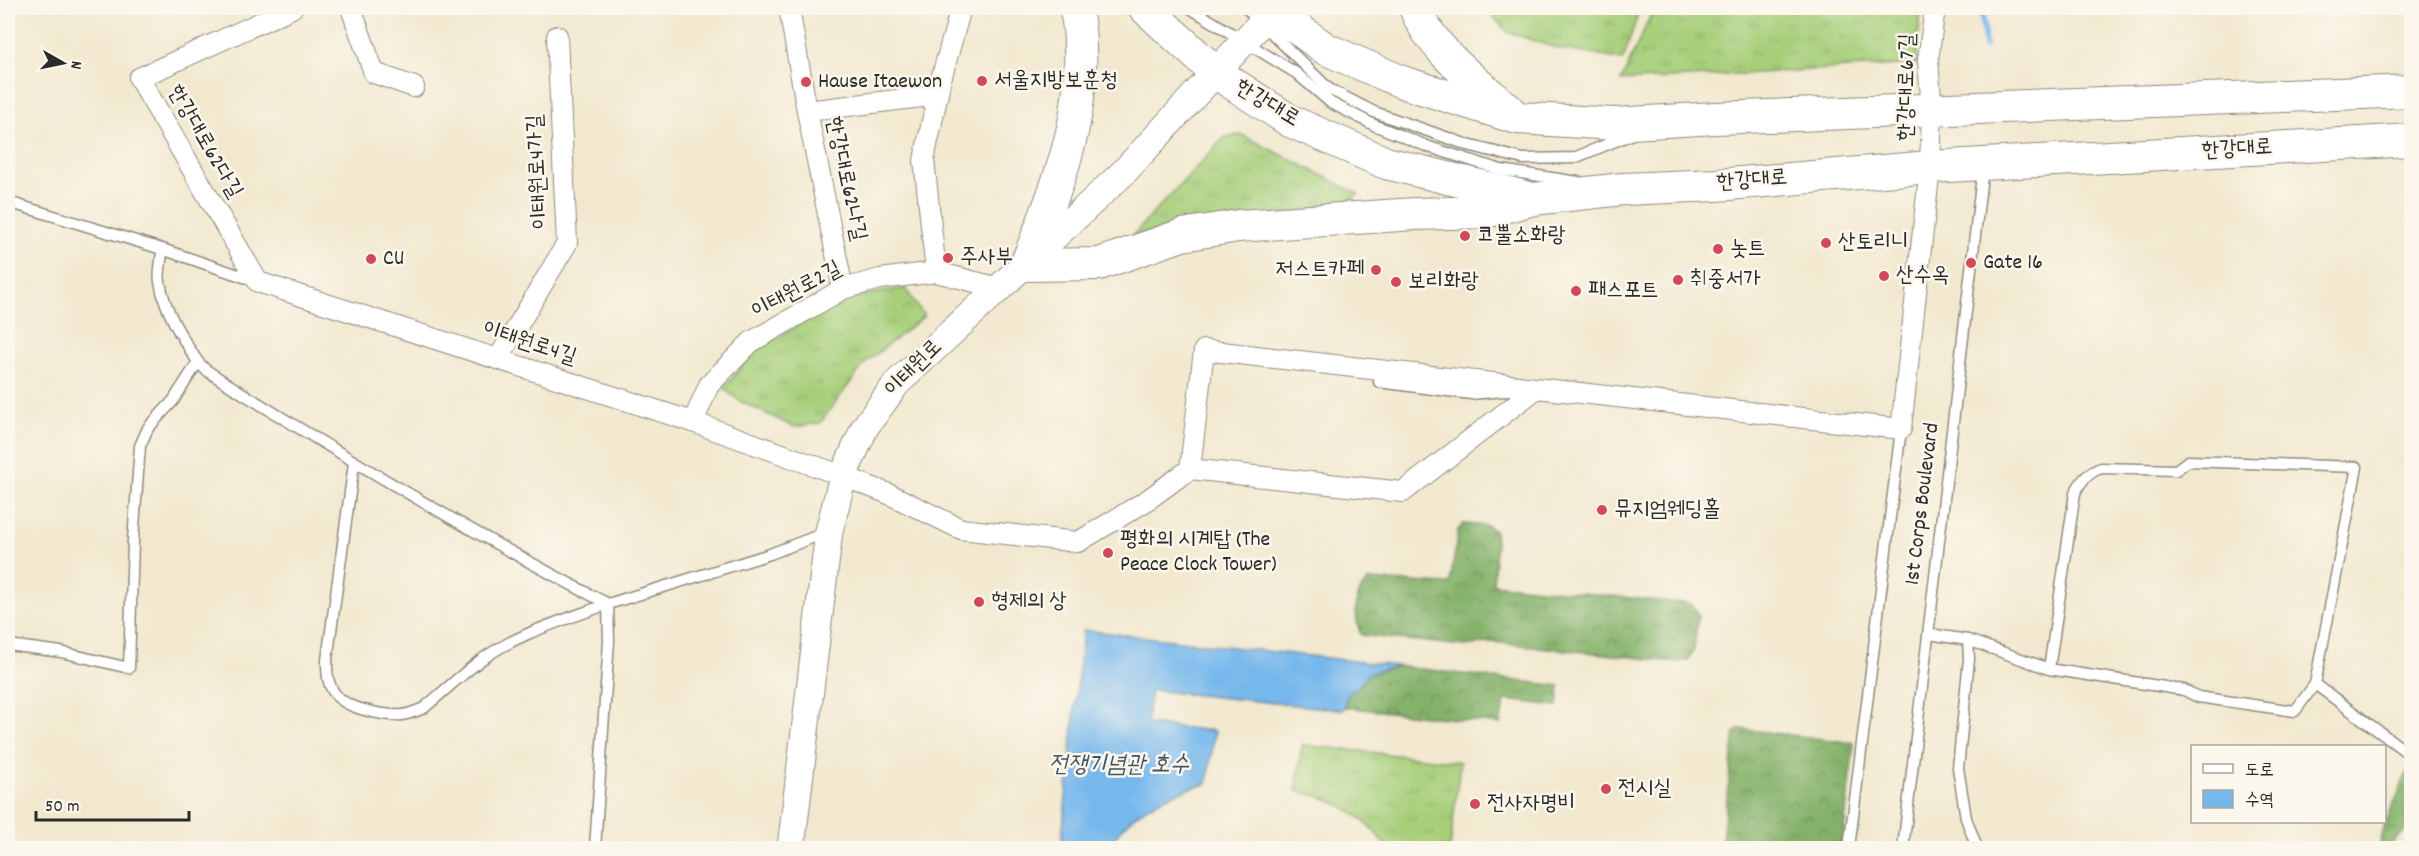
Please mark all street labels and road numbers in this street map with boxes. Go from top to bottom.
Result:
street label: 한강대로67길 [1892,33,1924,141]
street label: 한강대로 [1229,72,1305,136]
street label: 한강대로62다길 [159,79,249,205]
street label: 이태원로4가길 [520,113,557,230]
street label: 한강대로62나길 [817,114,873,244]
street label: 한강대로 [2201,133,2273,167]
street label: 한강대로 [1716,163,1788,199]
street label: 이태원로2길 [746,254,848,328]
street label: 이태원로4길 [478,314,581,374]
street label: 이태원로 [878,333,950,405]
street label: 1st Corps Boulevard [1898,421,1948,587]

